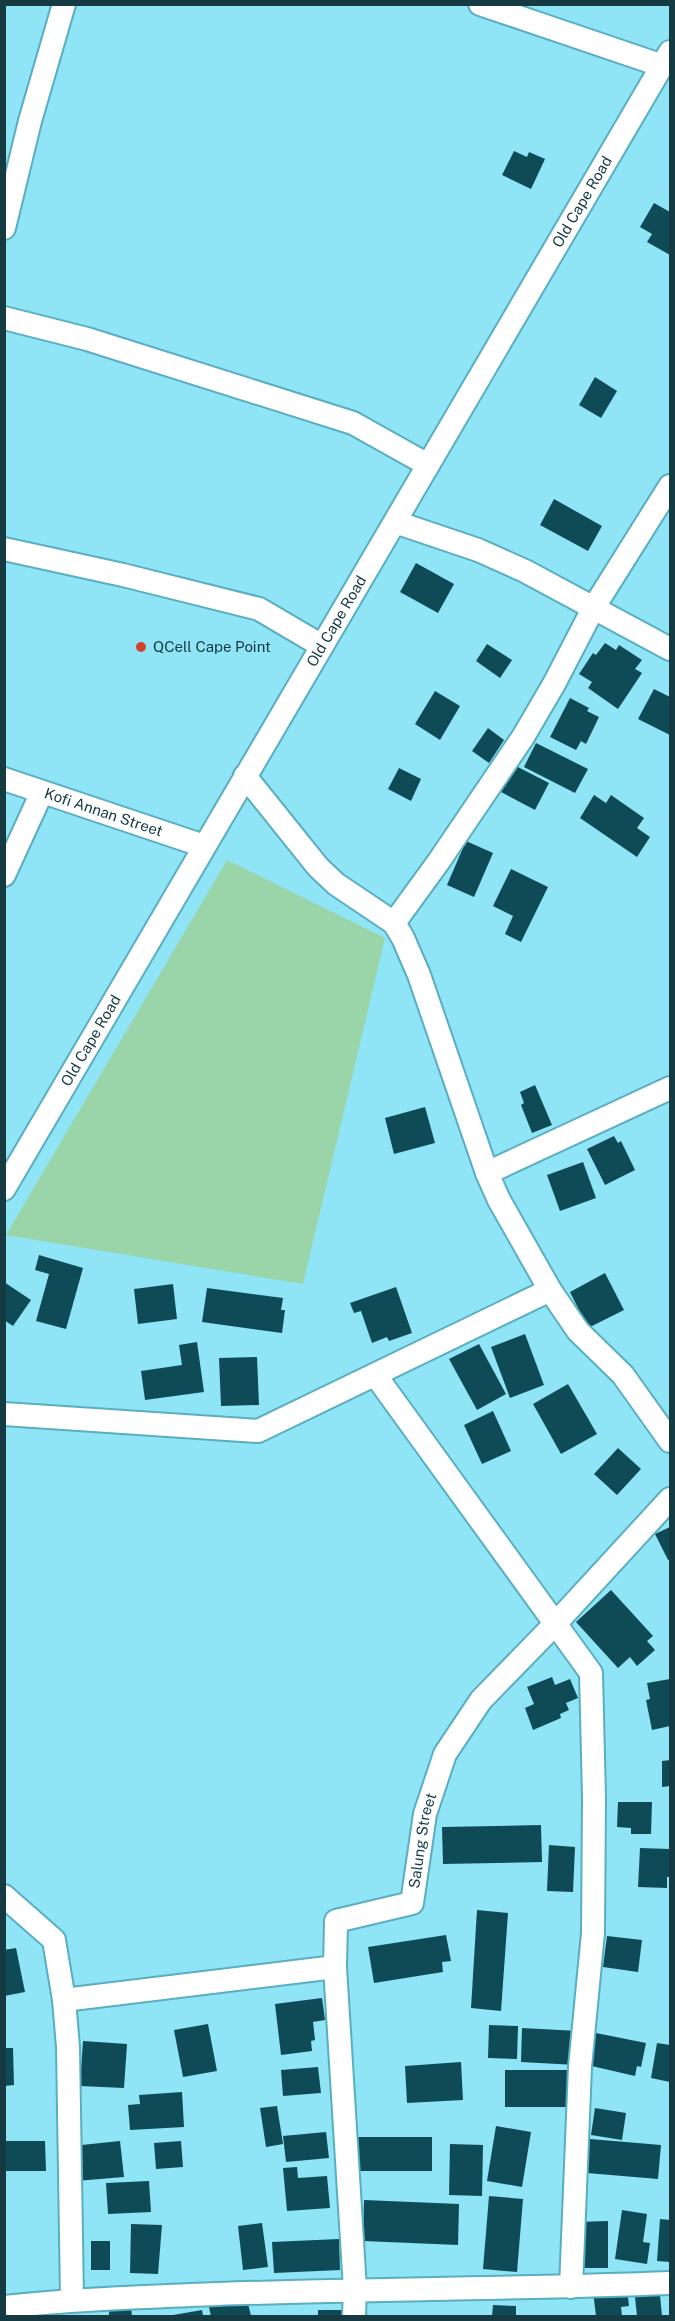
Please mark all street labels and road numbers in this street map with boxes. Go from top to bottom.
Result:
street label: Old Cape Road [548,153,615,250]
street label: Old Cape Road [303,572,369,670]
street label: Kofi Annan Street [42,784,165,840]
street label: Old Cape Road [57,992,124,1089]
street label: Salung Street [405,1790,440,1890]

